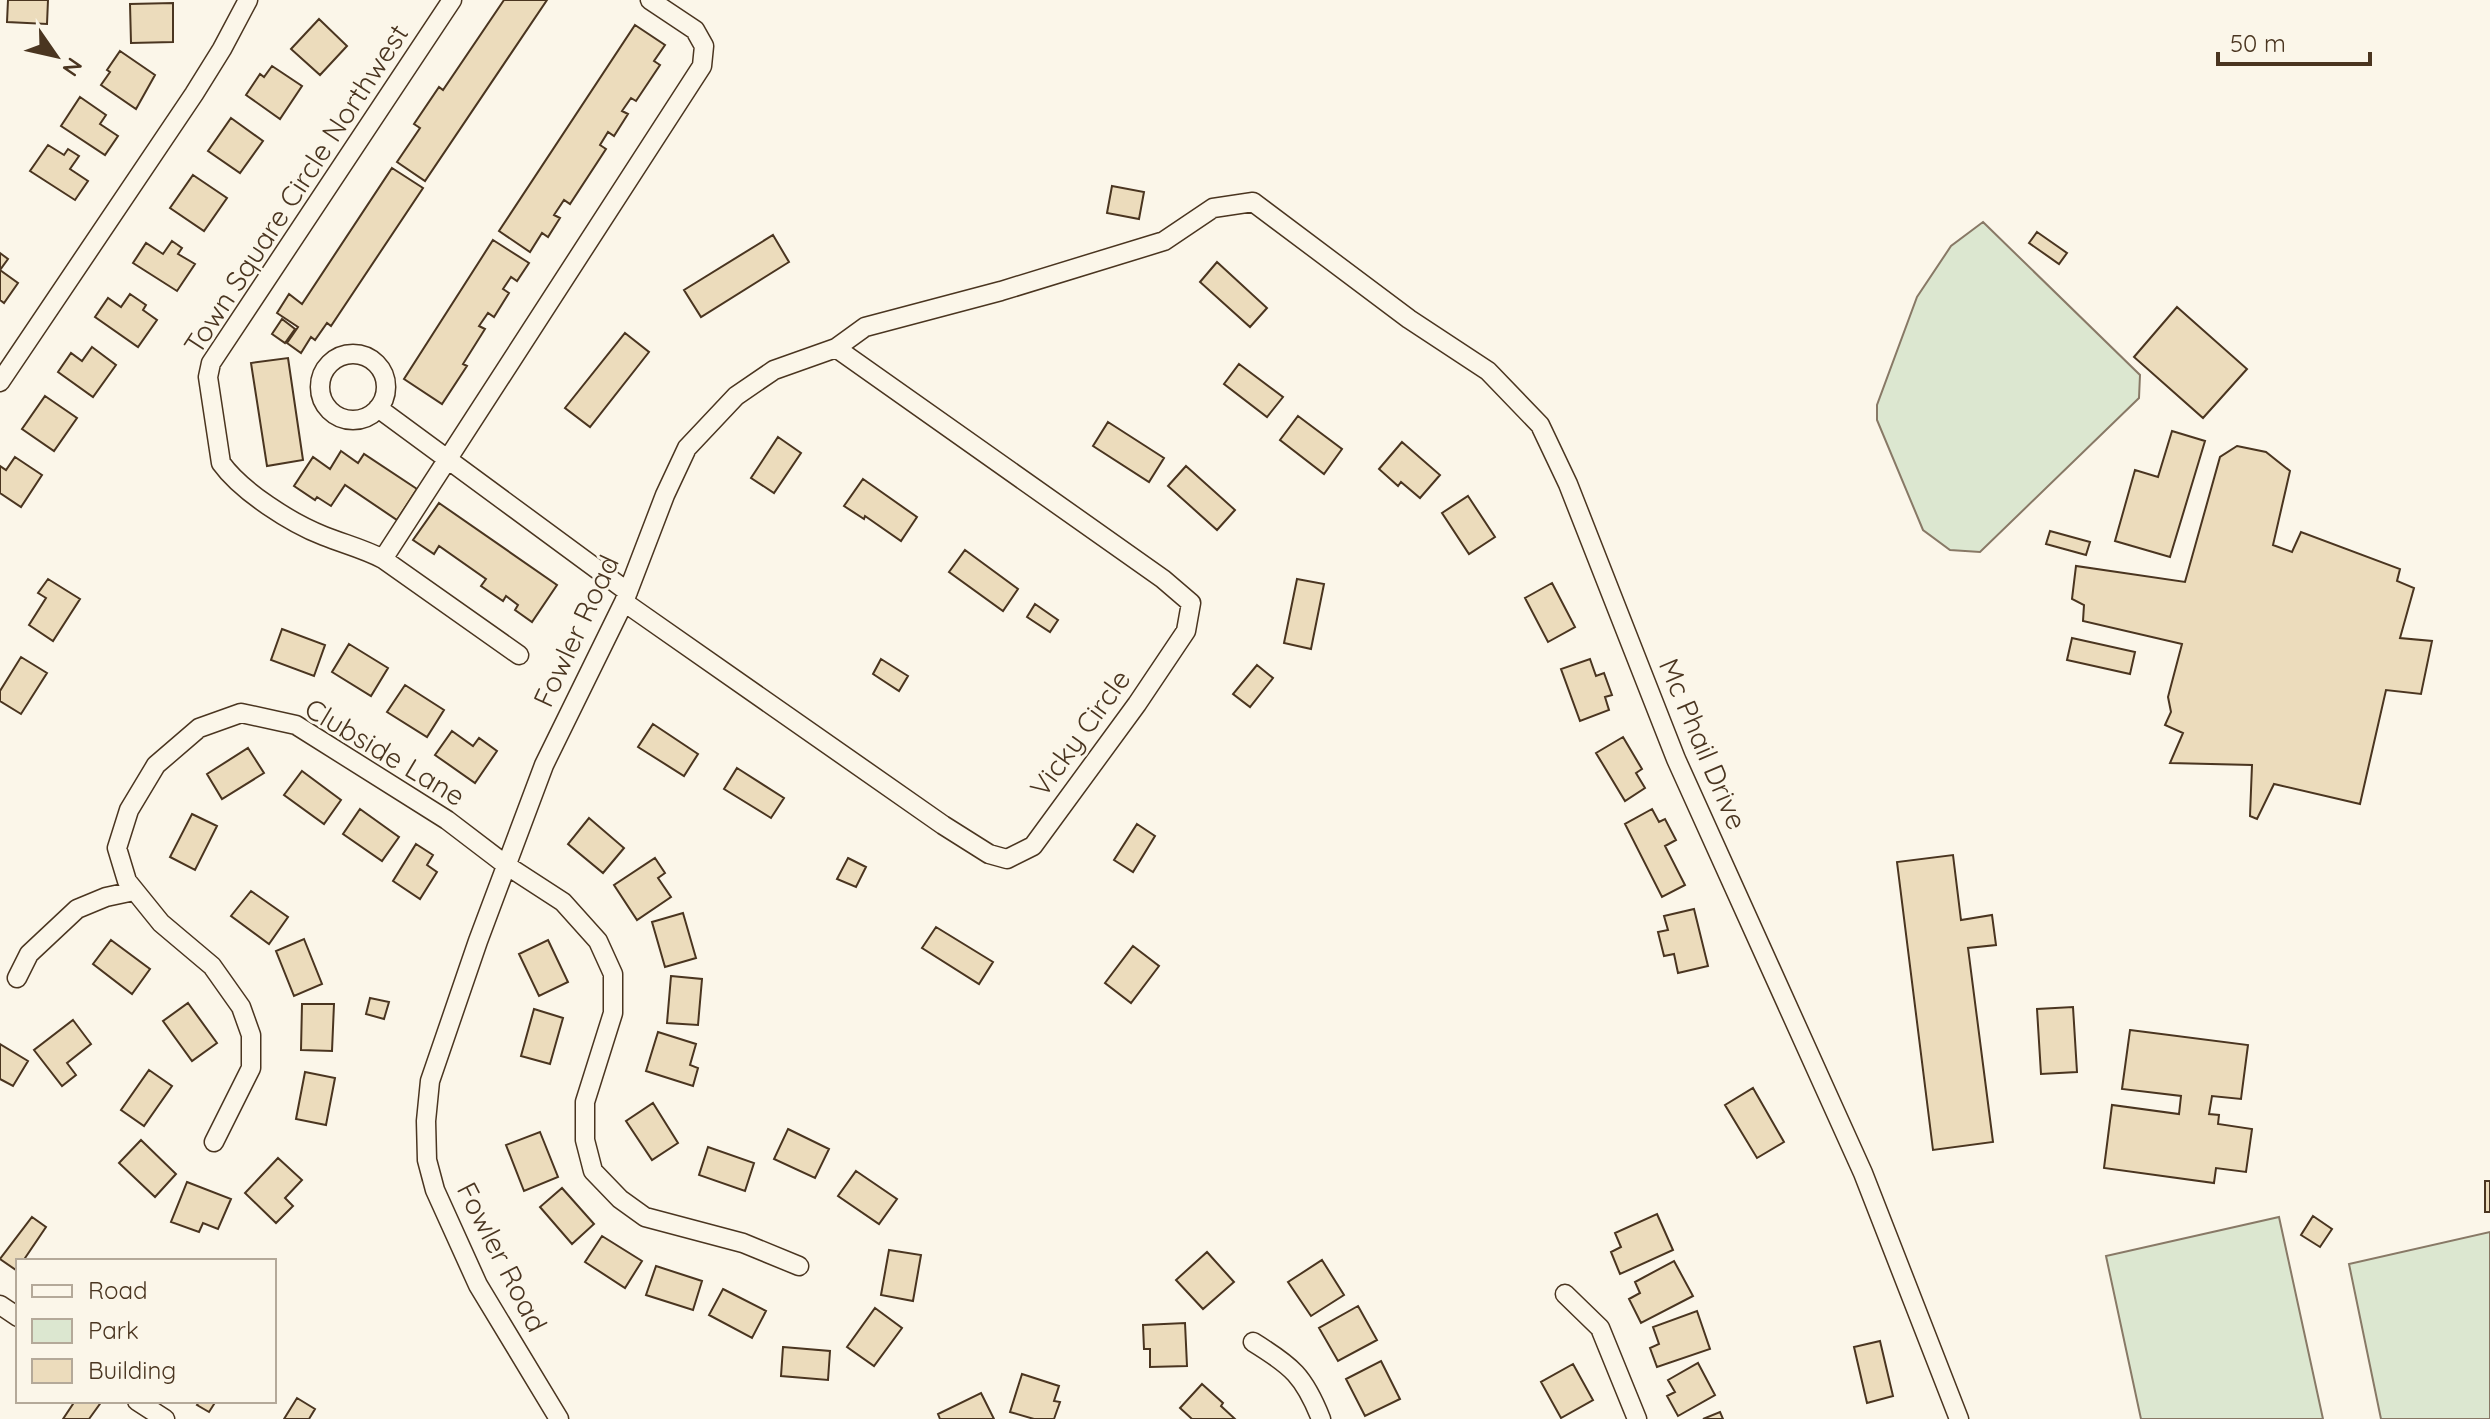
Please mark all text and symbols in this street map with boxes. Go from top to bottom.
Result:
north arrow [16,16,96,96]
scale bar [2218,16,2370,66]
street label: Town Square Circle Northwest [176,17,415,360]
text: 50 m [2230,28,2286,58]
text: N [56,53,89,82]
street label: Fowler Road [525,549,626,712]
street label: Mc Phail Drive [1652,653,1755,835]
street label: Vicky Circle [1022,662,1137,803]
street label: Clubside Lane [299,690,472,813]
street label: Fowler Road [450,1176,555,1337]
legend [16,1259,276,1403]
text: Road [88,1275,148,1305]
text: Park [88,1315,139,1345]
text: Building [88,1355,176,1385]

